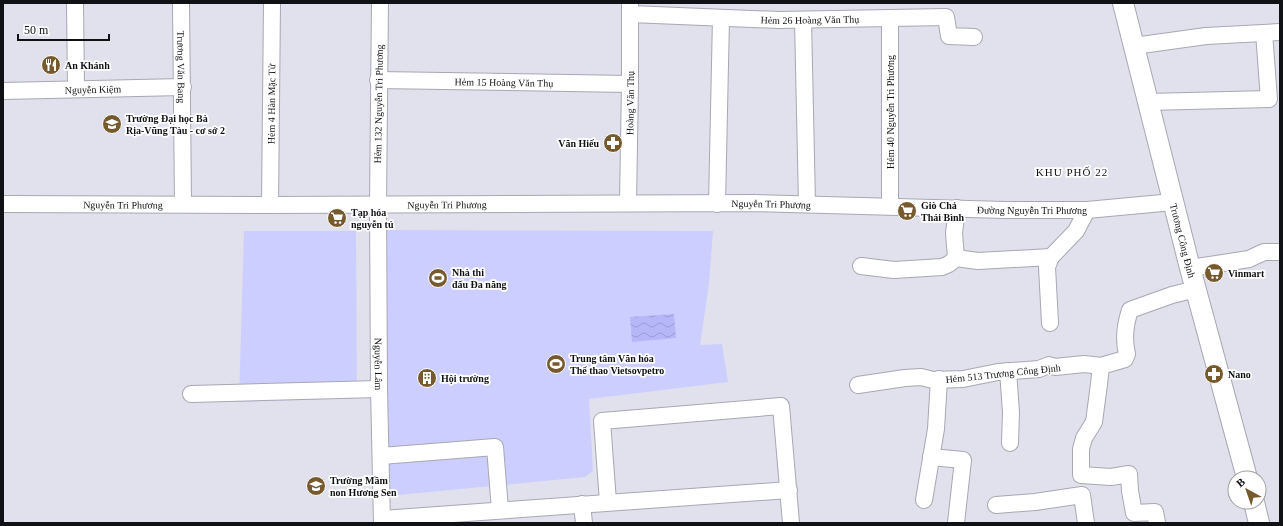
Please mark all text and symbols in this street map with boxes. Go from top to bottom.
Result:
street label: Hẻm 26 Hoàng Văn Thụ [760,14,859,26]
scale bar [18,16,109,42]
text: 50 m [24,23,49,37]
street label: Trương Văn Bang [175,31,187,103]
street label: Hẻm 132 Nguyễn Tri Phương [372,44,385,164]
restaurant icon: An Khánh [40,54,62,76]
street label: Hẻm 40 Nguyễn Tri Phương [885,55,896,169]
place label: An Khánh [65,60,110,71]
street label: Hẻm 4 Hàn Mặc Tử [266,63,277,144]
street label: Hoàng Văn Thụ [624,71,636,135]
street label: Hẻm 15 Hoàng Văn Thụ [455,76,553,89]
street label: Nguyễn Kiệm [65,83,122,96]
school or university icon: Trường Đại học Bà Rịa-Vũng Tàu - cơ sở 2 [101,113,123,135]
place label: Trường Đại học Bà Rịa-Vũng Tàu - cơ sở 2 [126,113,225,136]
pharmacy icon: Văn Hiếu [602,132,624,154]
place label: Văn Hiếu [558,138,599,149]
district label: KHU PHỐ 22 [1036,166,1108,178]
street label: Nguyễn Tri Phương [731,198,811,211]
street label: Nguyễn Tri Phương [83,199,163,211]
street label: Nguyễn Tri Phương [407,199,487,210]
supermarket icon: Giò Chả Thái Bình [896,200,918,222]
place label: Giò Chả Thái Bình [921,200,965,223]
street label: Trương Công Định [1168,202,1197,279]
street label: Đường Nguyễn Tri Phương [977,204,1087,216]
supermarket icon: Tạp hóa nguyễn tú [326,207,348,229]
place label: Tạp hóa nguyễn tú [351,207,394,230]
supermarket icon: Vinmart [1203,262,1225,284]
sports icon: Nhà thi đấu Đa năng [427,267,449,289]
place label: Nhà thi đấu Đa năng [452,267,506,290]
place label: Vinmart [1228,268,1265,279]
street label: Nguyễn Lâm [373,338,384,391]
sports icon: Trung tâm Văn hóa Thể thao Vietsovpetro [545,353,567,375]
place label: Trung tâm Văn hóa Thể thao Vietsovpetro [570,353,664,376]
street label: Hẻm 513 Trương Công Định [945,362,1061,386]
pharmacy icon: Nano [1203,363,1225,385]
building icon: Hội trường [416,367,438,389]
place label: Nano [1228,369,1251,380]
place label: Hội trường [441,373,489,384]
north arrow [1227,470,1267,510]
school or university icon: Trường Mầm non Hương Sen [305,475,327,497]
place label: Trường Mầm non Hương Sen [330,475,397,498]
text: B [1234,475,1248,489]

